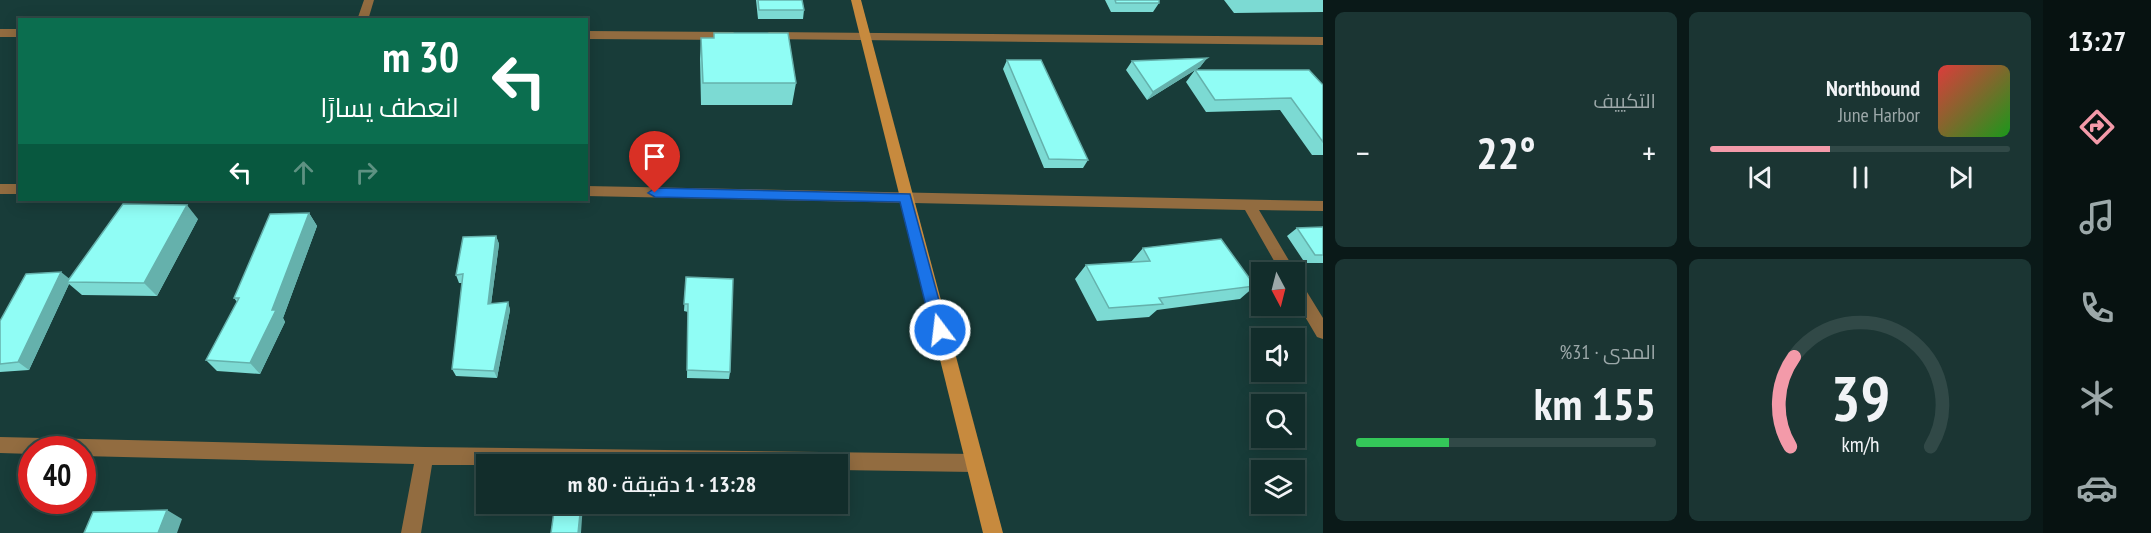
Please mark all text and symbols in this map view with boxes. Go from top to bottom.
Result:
text: 13:27 [2068,24,2126,58]
text: 30 m [382,29,459,84]
icon: left [480,42,558,120]
text: Northbound [1826,74,1920,102]
text: التكييف [1593,88,1656,114]
text: انعطف يسارًا [320,90,459,124]
text: June Harbor [1838,102,1920,128]
icon: directions [2076,106,2118,148]
text: 22° [1476,123,1536,181]
pin [629,131,680,193]
text: − [1356,131,1370,174]
text: + [1642,131,1656,174]
icon: arrive [638,140,671,173]
icon: left [224,156,257,189]
icon: ahead [287,156,320,189]
icon: right [350,156,383,189]
icon: previous [1744,161,1777,194]
icon: pause [1844,161,1877,194]
icon: next [1944,161,1977,194]
icon: music [2076,196,2118,238]
north arrow [1251,262,1305,316]
map controls [1251,262,1305,514]
icon: phone [2076,287,2118,329]
position arrow [908,298,972,362]
button: sound [1251,328,1305,382]
text: المدى · 31% [1560,339,1656,365]
text: 39 [1830,357,1890,438]
text: 155 km [1534,374,1656,432]
icon: climate [2076,377,2118,419]
button: search [1251,394,1305,448]
text: km/h [1841,430,1879,458]
speed limit sign: 40 [18,436,96,514]
button: layers [1251,460,1305,514]
icon: car [2076,467,2118,509]
text: 13:28 · 1 دقيقة · 80 m [568,470,756,498]

